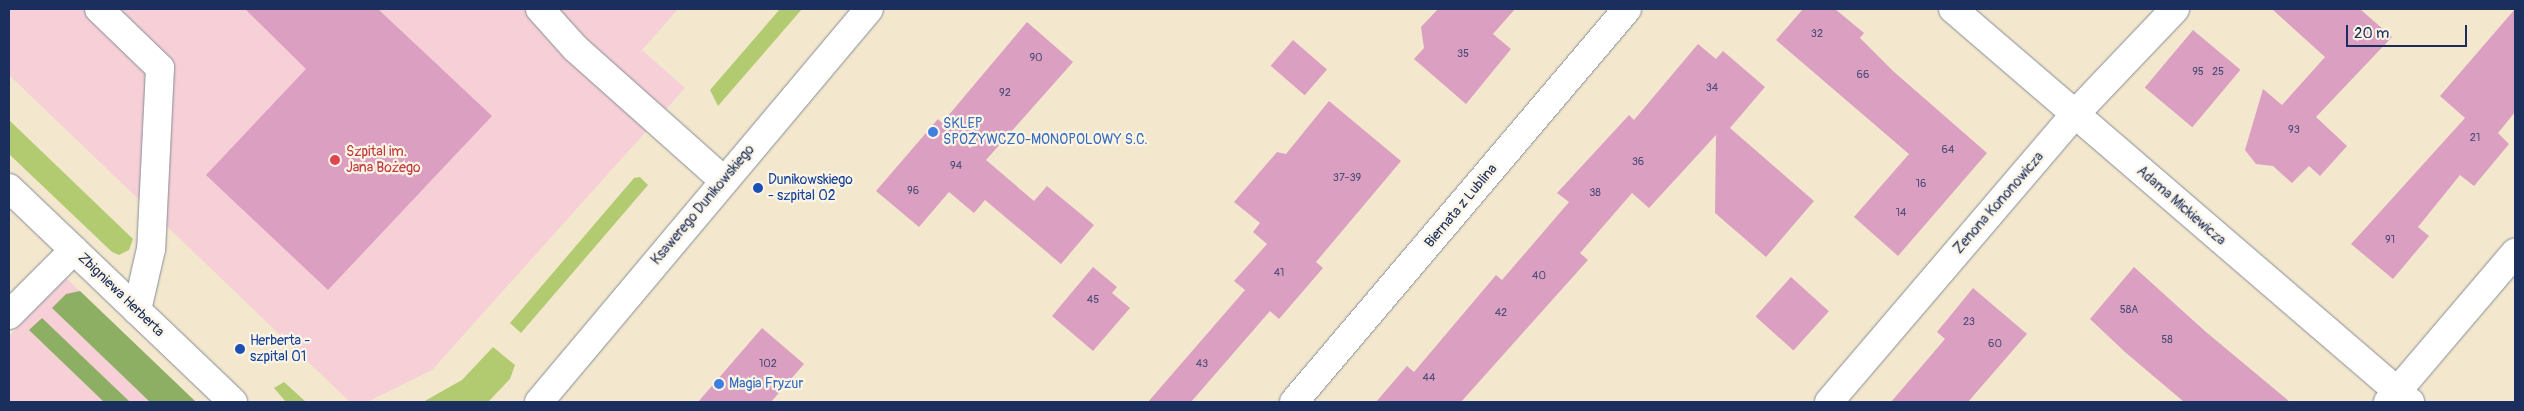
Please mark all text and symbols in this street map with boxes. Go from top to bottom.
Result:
scale bar [2349,15,2470,47]
text: 20 m [2354,24,2389,43]
house number: 32 [1811,27,1823,41]
house number: 35 [1457,47,1469,61]
house number: 90 [1029,51,1043,65]
house number: 95 [2192,65,2204,79]
house number: 25 [2212,65,2224,79]
house number: 66 [1857,68,1869,82]
house number: 34 [1706,81,1718,95]
house number: 92 [999,86,1011,100]
place label: SKLEP SPOŻYWCZO-MONOPOLOWY S.C. [943,116,1148,148]
house number: 93 [2288,123,2300,137]
marker: SKLEP SPOŻYWCZO-MONOPOLOWY S.C. [927,126,939,138]
house number: 21 [2470,131,2480,145]
street label: Ksawerego Dunikowskiego [648,142,758,268]
house number: 64 [1942,143,1954,157]
place label: Szpital im. Jana Bożego [346,144,420,176]
street label: Zenona Kononowicza [1950,149,2048,257]
marker: Szpital im. Jana Bożego [328,153,342,167]
house number: 36 [1632,155,1644,169]
house number: 94 [950,159,962,173]
street label: Biernata z Lublina [1421,161,1501,251]
street label: Adama Mickiewicza [2133,163,2229,249]
house number: 37-39 [1333,171,1361,185]
place label: Dunikowskiego - szpital 02 [768,172,853,204]
house number: 16 [1916,177,1926,191]
marker: Dunikowskiego - szpital 02 [752,182,764,194]
house number: 96 [907,184,919,198]
house number: 38 [1589,186,1601,200]
house number: 14 [1896,206,1906,220]
house number: 91 [2385,233,2395,247]
street label: Zbigniewa Herberta [74,250,168,340]
house number: 41 [1274,266,1284,280]
house number: 40 [1532,269,1546,283]
house number: 45 [1087,293,1099,307]
house number: 58A [2120,303,2138,317]
house number: 42 [1495,306,1507,320]
house number: 23 [1963,315,1975,329]
place label: Herberta - szpital 01 [250,333,310,366]
house number: 58 [2161,333,2173,347]
house number: 60 [1988,337,2002,351]
marker: Herberta - szpital 01 [234,343,246,355]
house number: 102 [759,357,777,371]
house number: 43 [1196,357,1208,371]
house number: 44 [1423,371,1435,385]
place label: Magia Fryzur [729,376,803,392]
marker: Magia Fryzur [713,378,725,390]

